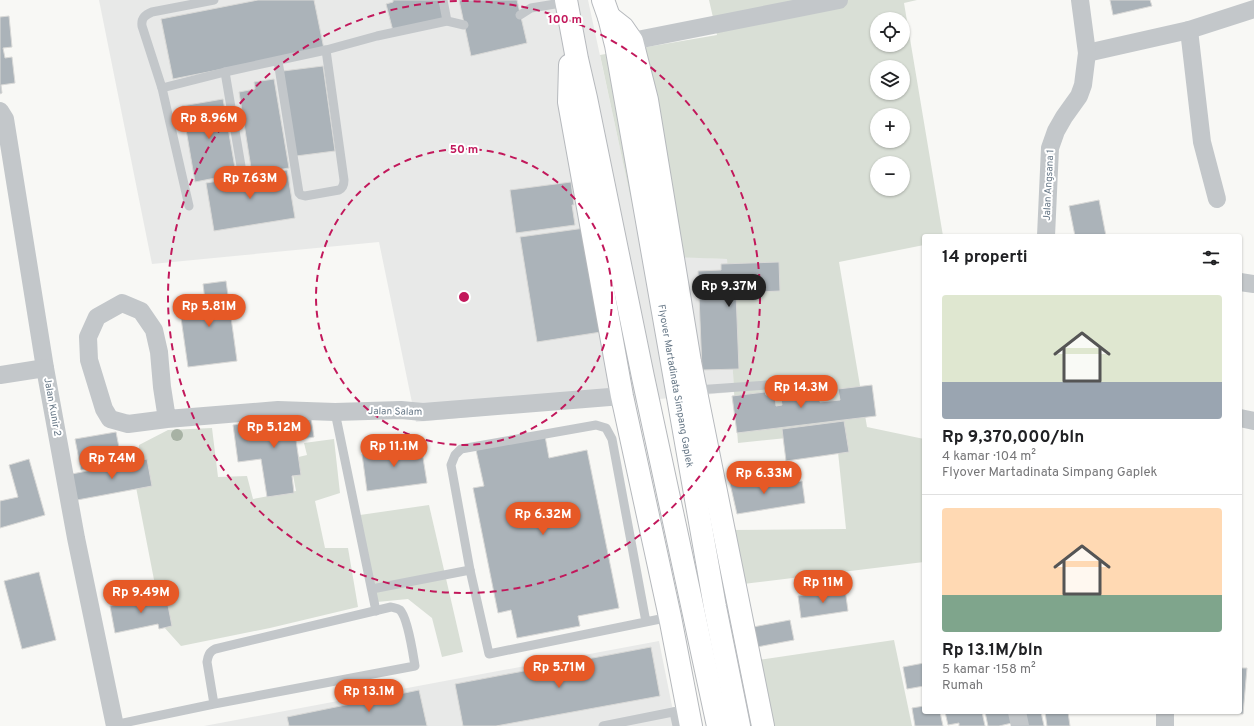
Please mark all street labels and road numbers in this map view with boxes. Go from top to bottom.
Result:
street label: Jalan Angsana 1 [1041,149,1057,221]
street label: Flyover Martadinata Simpang Gaplek [654,303,696,469]
street label: Jalan Kunir 2 [40,377,64,437]
street label: Jalan Salam [368,405,422,419]

